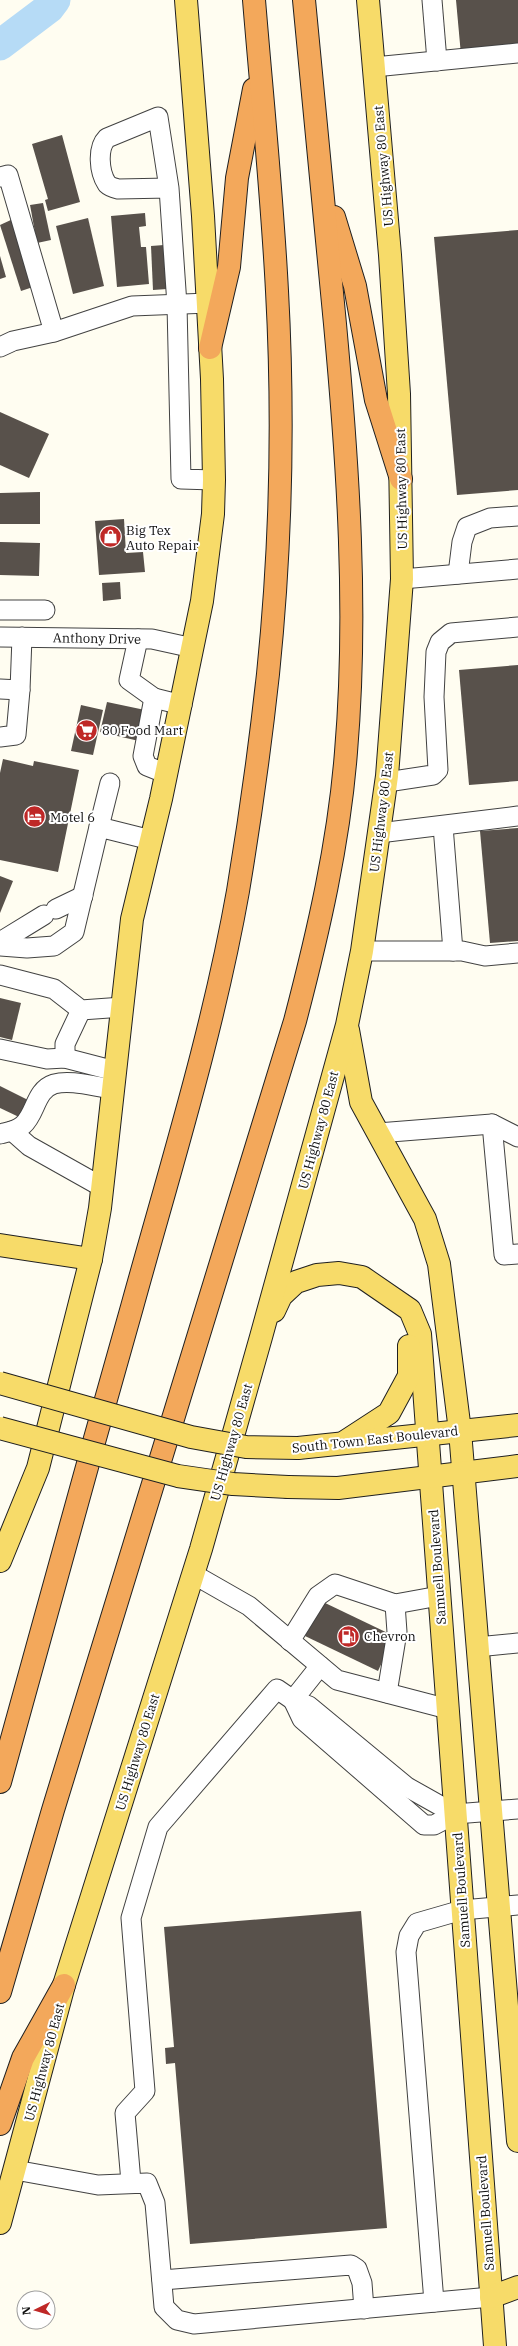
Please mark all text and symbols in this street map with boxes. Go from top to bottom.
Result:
street label: US Highway 80 East [370,104,397,227]
street label: US Highway 80 East [392,428,411,550]
place label: Big Tex Auto Repair [126,522,198,554]
shop icon: Big Tex Auto Repair [98,524,124,550]
street label: Anthony Drive [53,629,141,648]
supermarket icon: 80 Food Mart [74,717,100,743]
place label: 80 Food Mart [102,722,183,739]
street label: US Highway 80 East [366,750,397,873]
hotel icon: Motel 6 [22,804,48,830]
place label: Motel 6 [50,809,95,826]
street label: US Highway 80 East [295,1069,343,1191]
street label: US Highway 80 East [207,1381,256,1503]
street label: South Town East Boulevard [291,1422,459,1457]
street label: Samuell Boulevard [425,1509,450,1625]
fuel station icon: Chevron [336,1623,362,1649]
place label: Chevron [364,1628,416,1645]
street label: US Highway 80 East [112,1691,163,1813]
street label: Samuell Boulevard [449,1832,474,1948]
street label: US Highway 80 East [21,2001,69,2123]
street label: Samuell Boulevard [473,2155,498,2271]
north arrow [16,2290,56,2330]
text: N [19,2306,33,2316]

